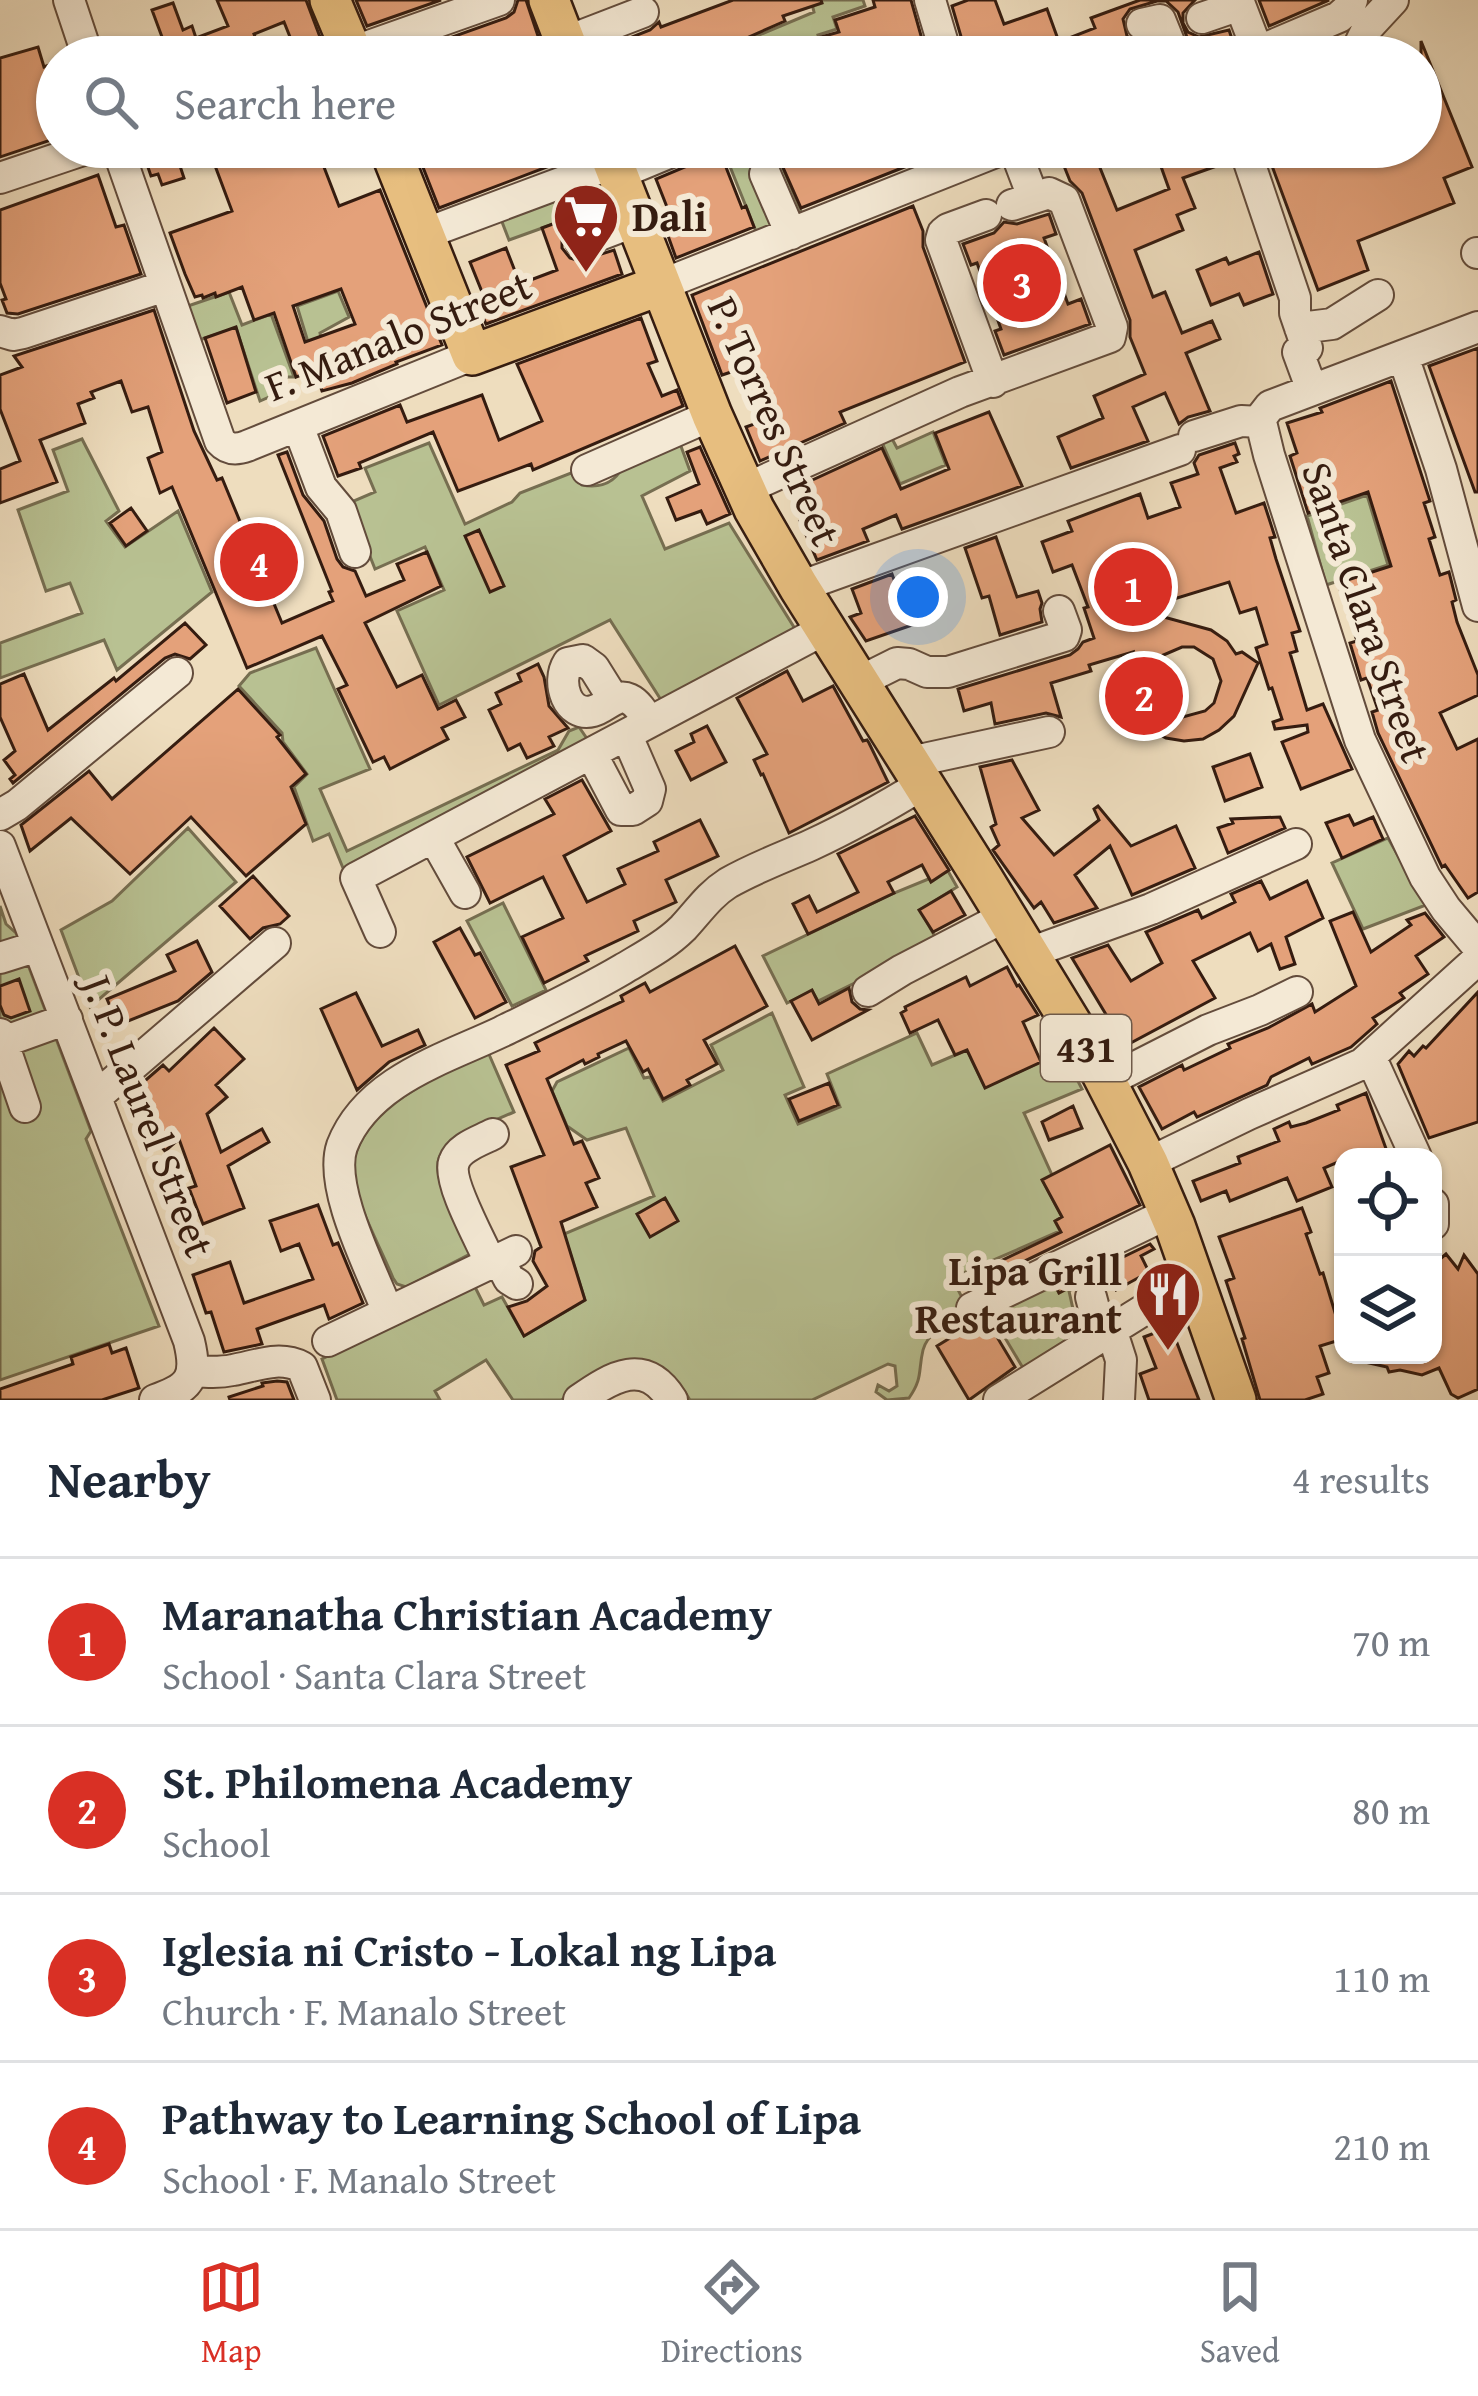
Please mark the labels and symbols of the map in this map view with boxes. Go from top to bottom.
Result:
supermarket icon: Dali [551,181,621,275]
place label: Dali [632,185,707,246]
pin: 3 [983,238,1061,328]
street label: F. Manalo Street [256,253,540,416]
street label: P. Torres Street [693,286,858,555]
street label: Santa Clara Street [1287,453,1448,771]
pin: 4 [220,517,298,607]
pin: 1 [1094,542,1172,632]
your location [888,567,948,627]
pin: 2 [1105,651,1183,741]
street label: J. P. Laurel Street [66,961,231,1266]
road number: 431 [1041,1015,1131,1081]
place label: Lipa Grill Restaurant [915,1239,1122,1348]
restaurant icon: Lipa Grill Restaurant [1133,1259,1203,1353]

